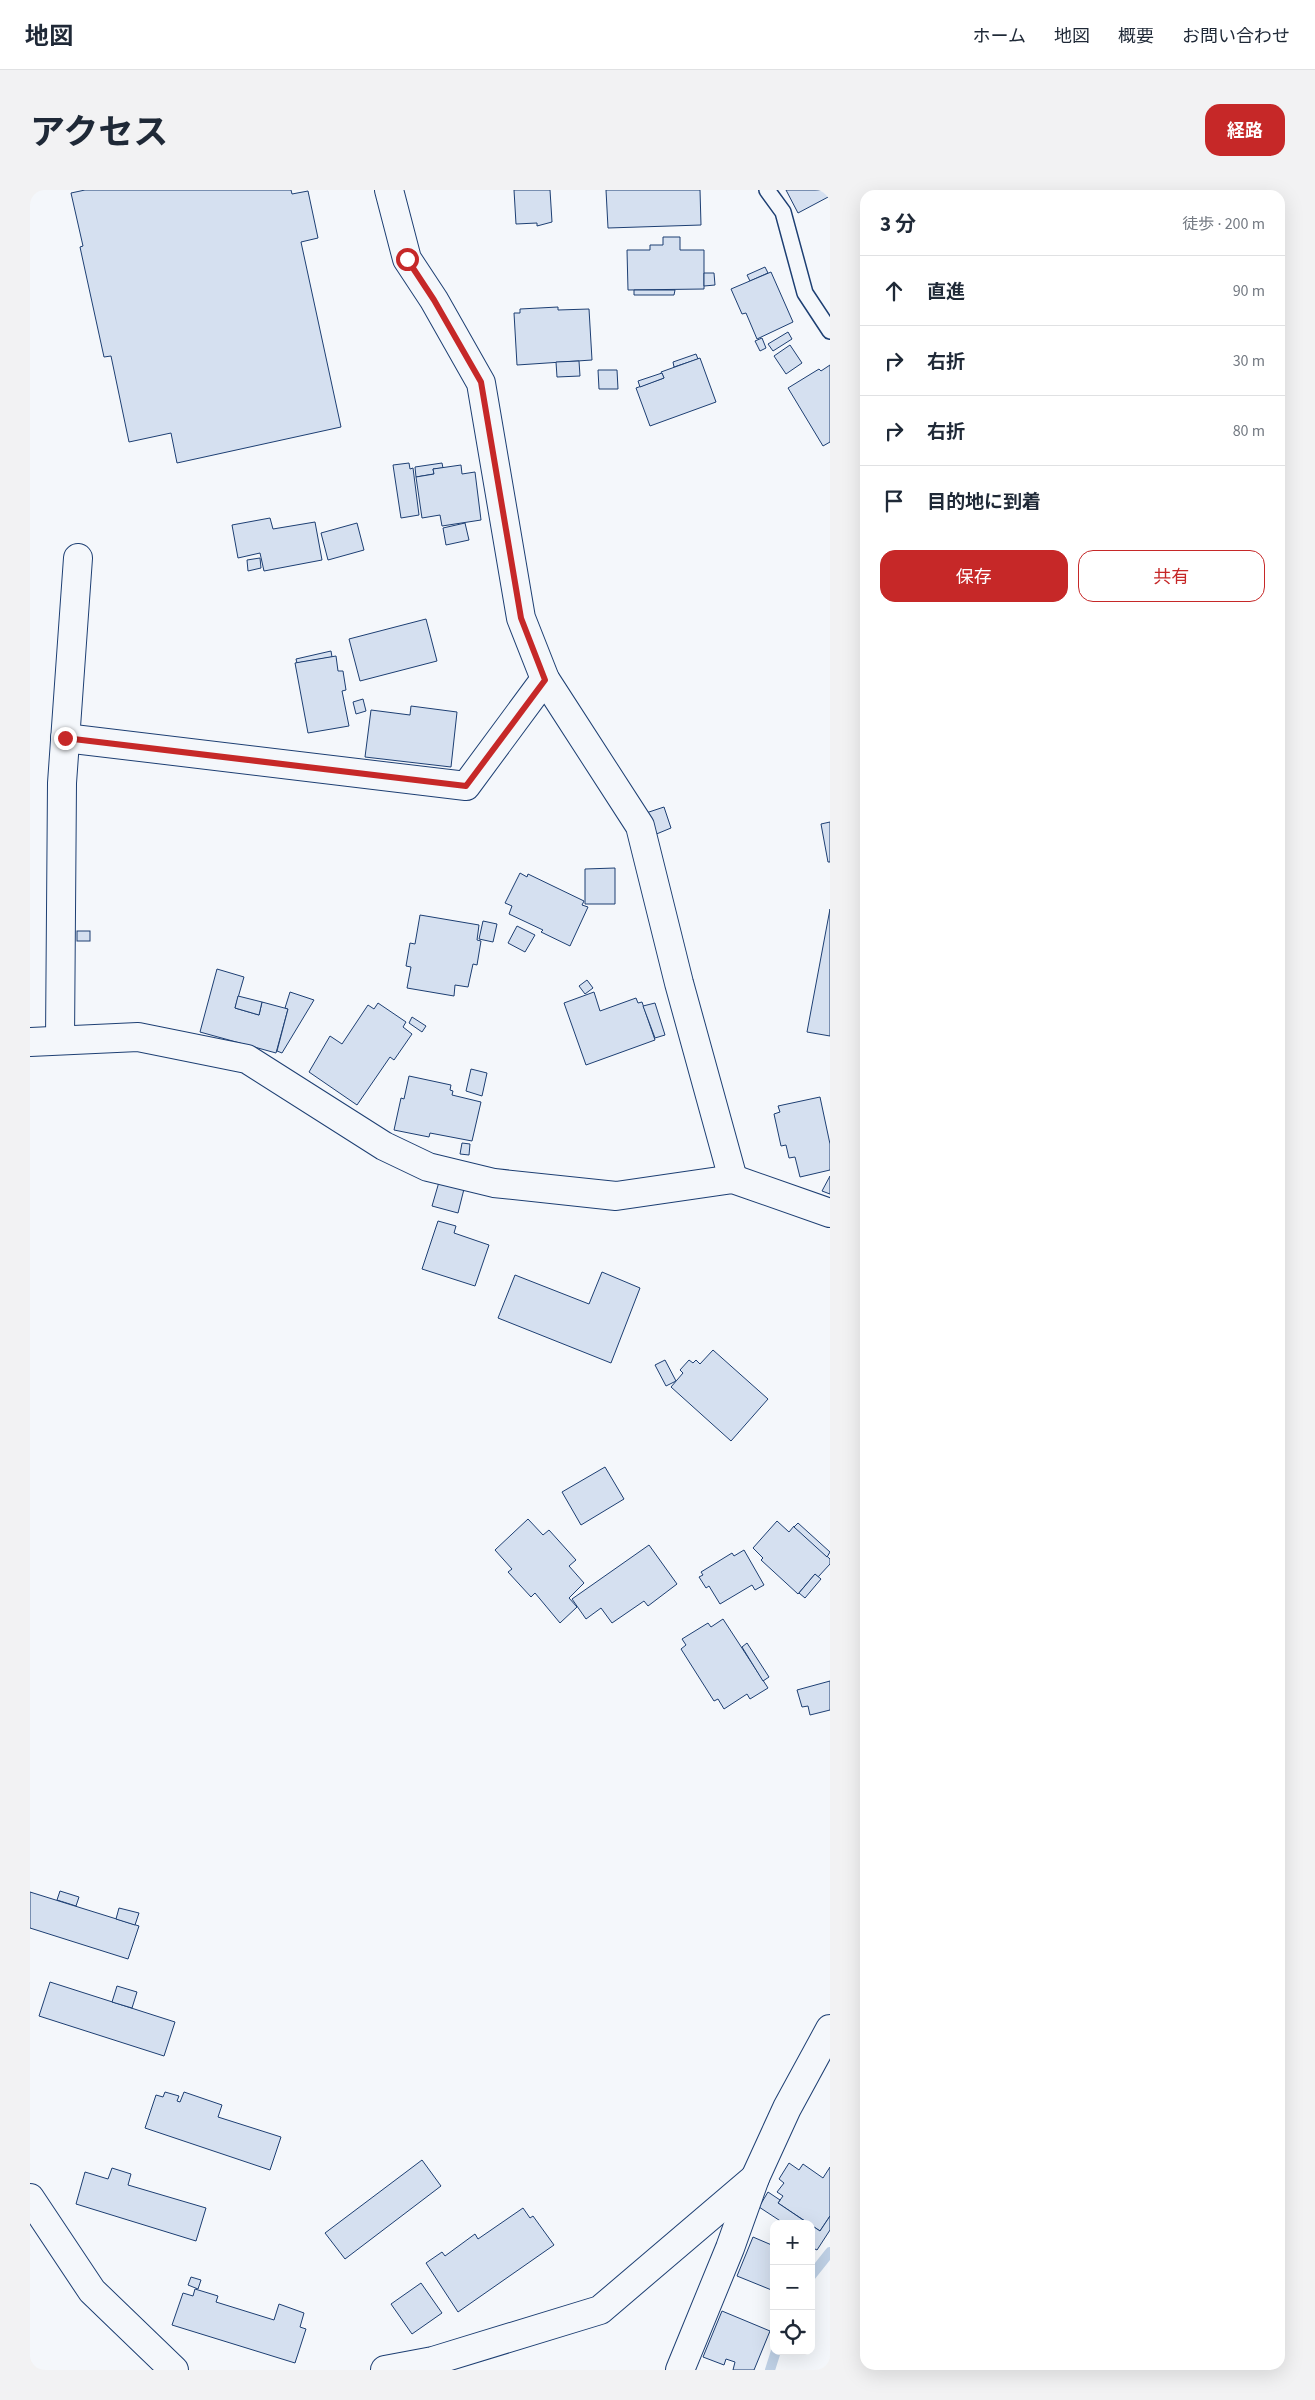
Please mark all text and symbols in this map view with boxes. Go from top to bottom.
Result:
text: 地図 [25,19,73,54]
text: ホーム [973,24,1026,49]
text: 地図 [1054,24,1090,49]
text: 概要 [1118,24,1154,49]
text: お問い合わせ [1182,24,1290,49]
button: 経路 [1205,104,1285,156]
text: アクセス [30,108,168,158]
text: 3 分 [880,209,916,239]
text: 徒歩 · 200 m [1182,213,1265,235]
route start [396,248,419,271]
icon: ahead [880,277,908,305]
text: 直進 [927,279,965,306]
text: 90 m [1233,280,1265,302]
icon: right [880,347,908,375]
text: 右折 [927,349,965,376]
text: 30 m [1233,350,1265,372]
icon: right [880,417,908,445]
text: 右折 [927,419,965,446]
text: 80 m [1233,420,1265,442]
icon: arrive [880,487,908,515]
text: 目的地に到着 [927,489,1041,516]
button: 保存 [880,550,1068,602]
button: 共有 [1078,550,1265,602]
route end [54,727,77,750]
map controls [770,2220,815,2355]
button: + [770,2220,815,2265]
button: − [770,2265,815,2310]
button: locate [770,2310,815,2355]

